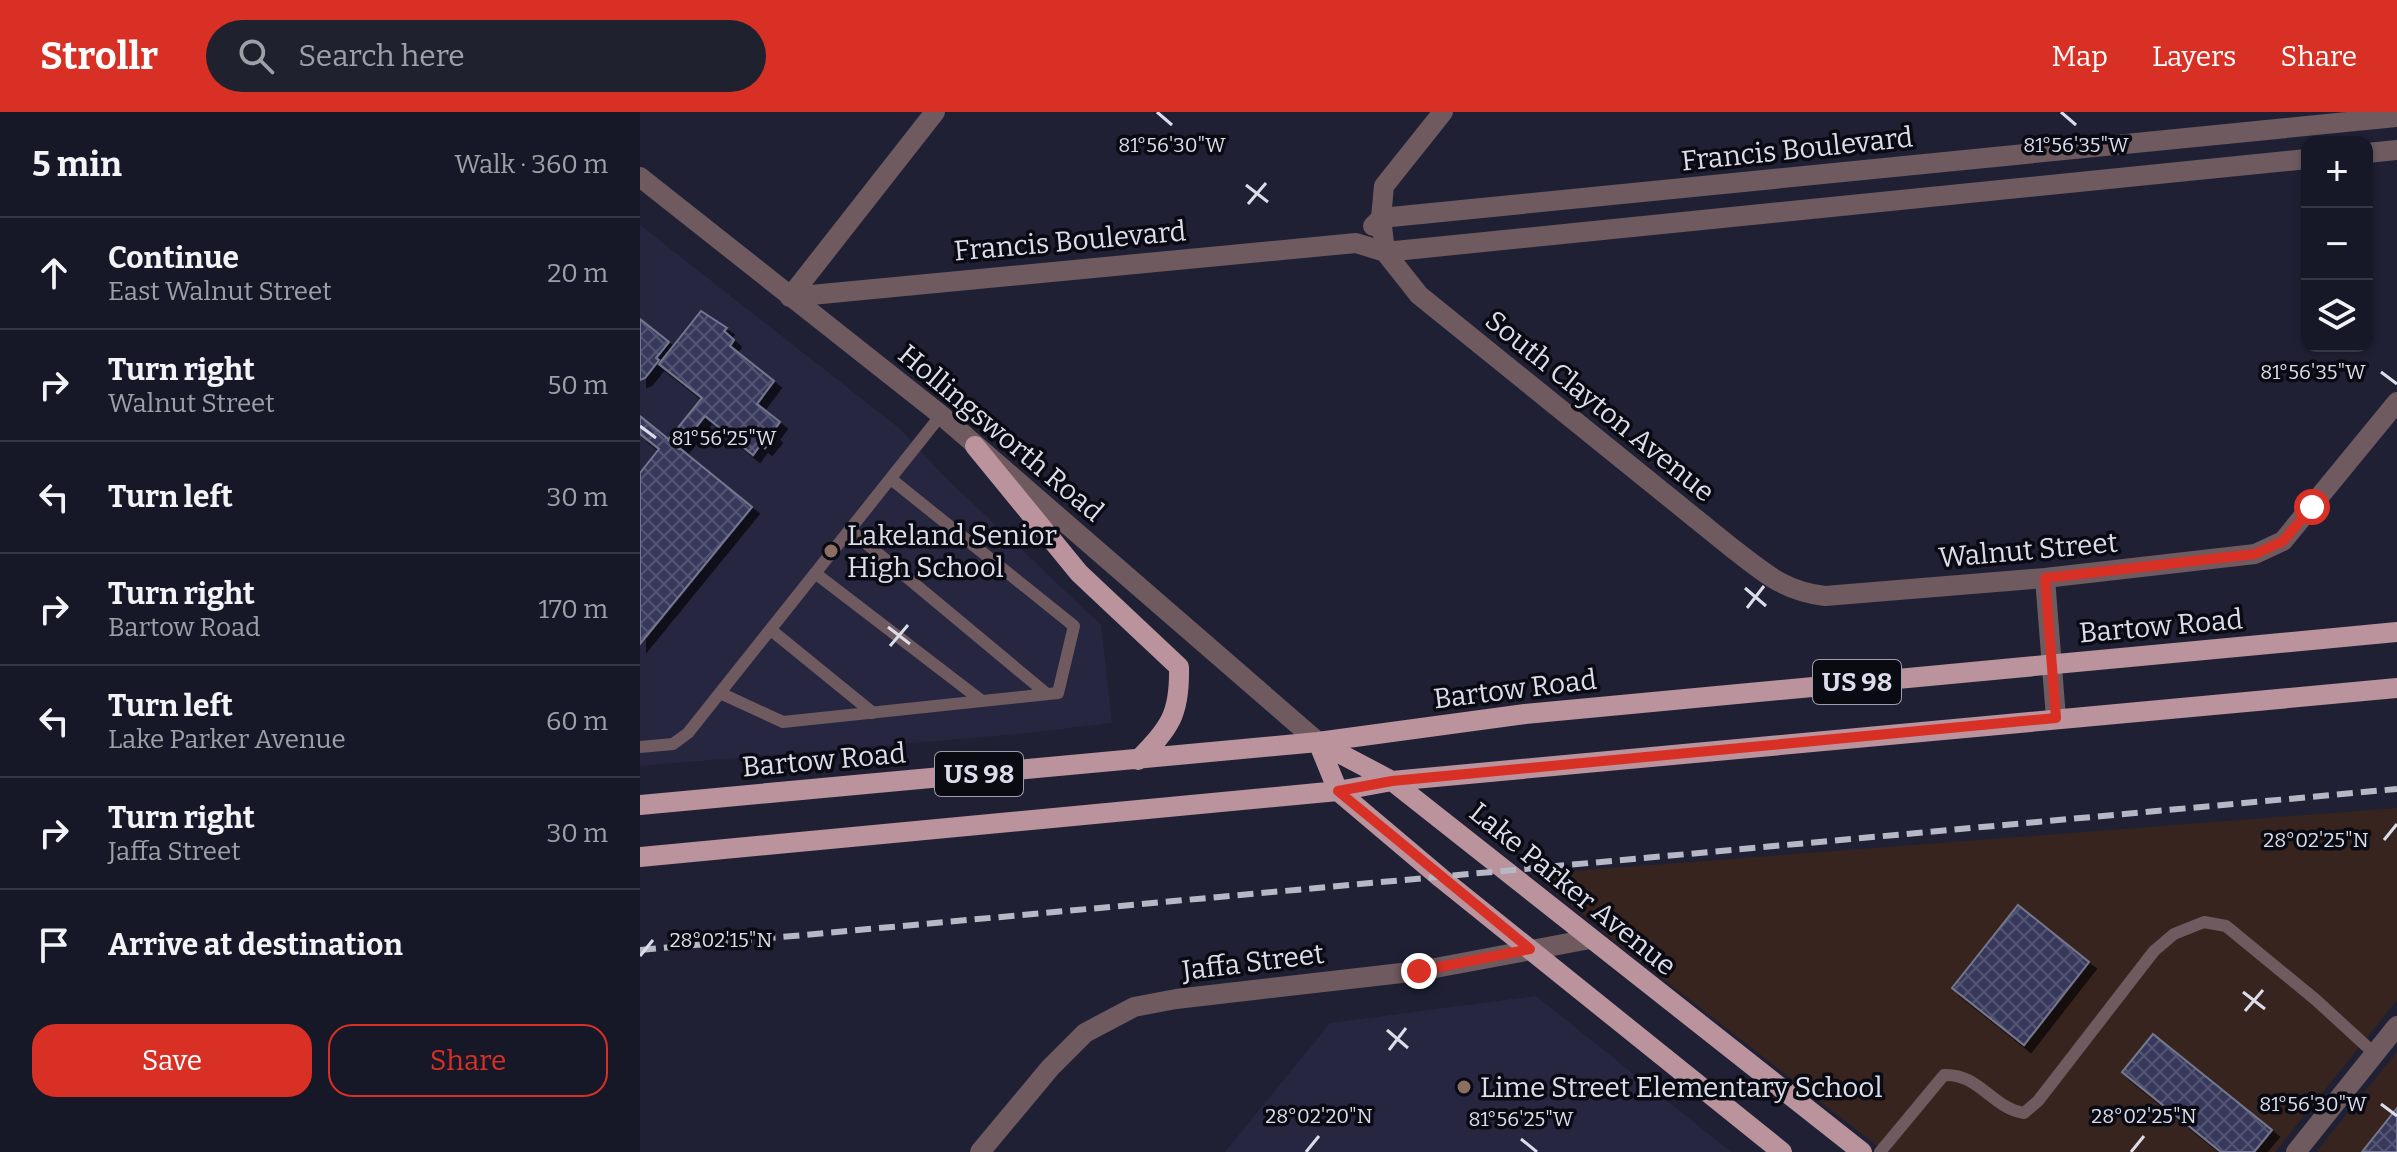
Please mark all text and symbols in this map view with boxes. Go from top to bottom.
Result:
search box [206,20,766,92]
text: Strollr [40,33,158,79]
icon: search [234,34,278,78]
text: Search here [298,38,465,74]
text: Map [2051,40,2108,73]
text: Layers [2152,40,2236,73]
text: Share [2280,40,2357,73]
street label: Francis Boulevard [1679,120,1915,178]
text: 81°56'30"W [1118,133,1226,157]
text: 81°56'35"W [2023,133,2129,157]
map controls [2301,136,2373,352]
button: + [2301,136,2373,208]
text: 5 min [32,144,122,185]
text: Walk · 360 m [454,149,608,180]
button: − [2301,208,2373,280]
street label: Francis Boulevard [953,214,1187,268]
text: Continue [108,240,239,276]
icon: ahead [32,251,76,295]
text: 20 m [547,258,608,289]
text: East Walnut Street [108,276,332,307]
button: layers [2301,280,2373,352]
street label: South Clayton Avenue [1479,304,1721,508]
street label: Hollingsworth Road [892,338,1110,528]
text: Turn right [108,352,255,388]
text: 81°56'35"W [2260,360,2366,384]
icon: right [32,363,76,407]
text: 50 m [547,370,608,401]
text: Walnut Street [108,388,275,419]
text: 81°56'25"W [672,426,777,450]
icon: left [32,475,76,519]
text: Turn left [108,479,233,515]
text: 30 m [547,482,608,513]
route start [2294,489,2330,525]
place label: Lakeland Senior High School [847,519,1057,584]
street label: Walnut Street [1937,526,2119,574]
marker: Lakeland Senior High School [822,542,840,560]
text: Turn right [108,576,255,612]
icon: right [32,587,76,631]
text: 170 m [538,594,608,625]
street label: Bartow Road [2078,602,2244,650]
text: Bartow Road [108,612,261,643]
road number: US 98 [1813,660,1901,704]
street label: Bartow Road [1431,663,1599,715]
text: Turn left [108,688,233,724]
icon: left [32,699,76,743]
text: 60 m [546,706,608,737]
text: Lake Parker Avenue [108,724,346,755]
street label: Bartow Road [741,736,907,784]
road number: US 98 [935,752,1023,796]
street label: Lake Parker Avenue [1463,796,1683,982]
text: Turn right [108,800,255,836]
icon: right [32,811,76,855]
text: 30 m [547,818,608,849]
text: 28°02'25"N [2263,828,2369,852]
text: Jaffa Street [108,836,241,867]
icon: arrive [32,923,76,967]
text: Arrive at destination [108,927,403,963]
text: 28°02'15"N [670,928,772,952]
street label: Jaffa Street [1179,937,1326,987]
route end [1401,953,1437,989]
button: Save [32,1024,312,1097]
button: Share [328,1024,608,1097]
place label: Lime Street Elementary School [1480,1071,1882,1104]
marker: Lime Street Elementary School [1455,1078,1473,1096]
text: 81°56'30"W [2259,1092,2367,1116]
text: 28°02'20"N [1265,1104,1373,1128]
text: 28°02'25"N [2091,1104,2197,1128]
text: 81°56'25"W [1469,1107,1574,1131]

